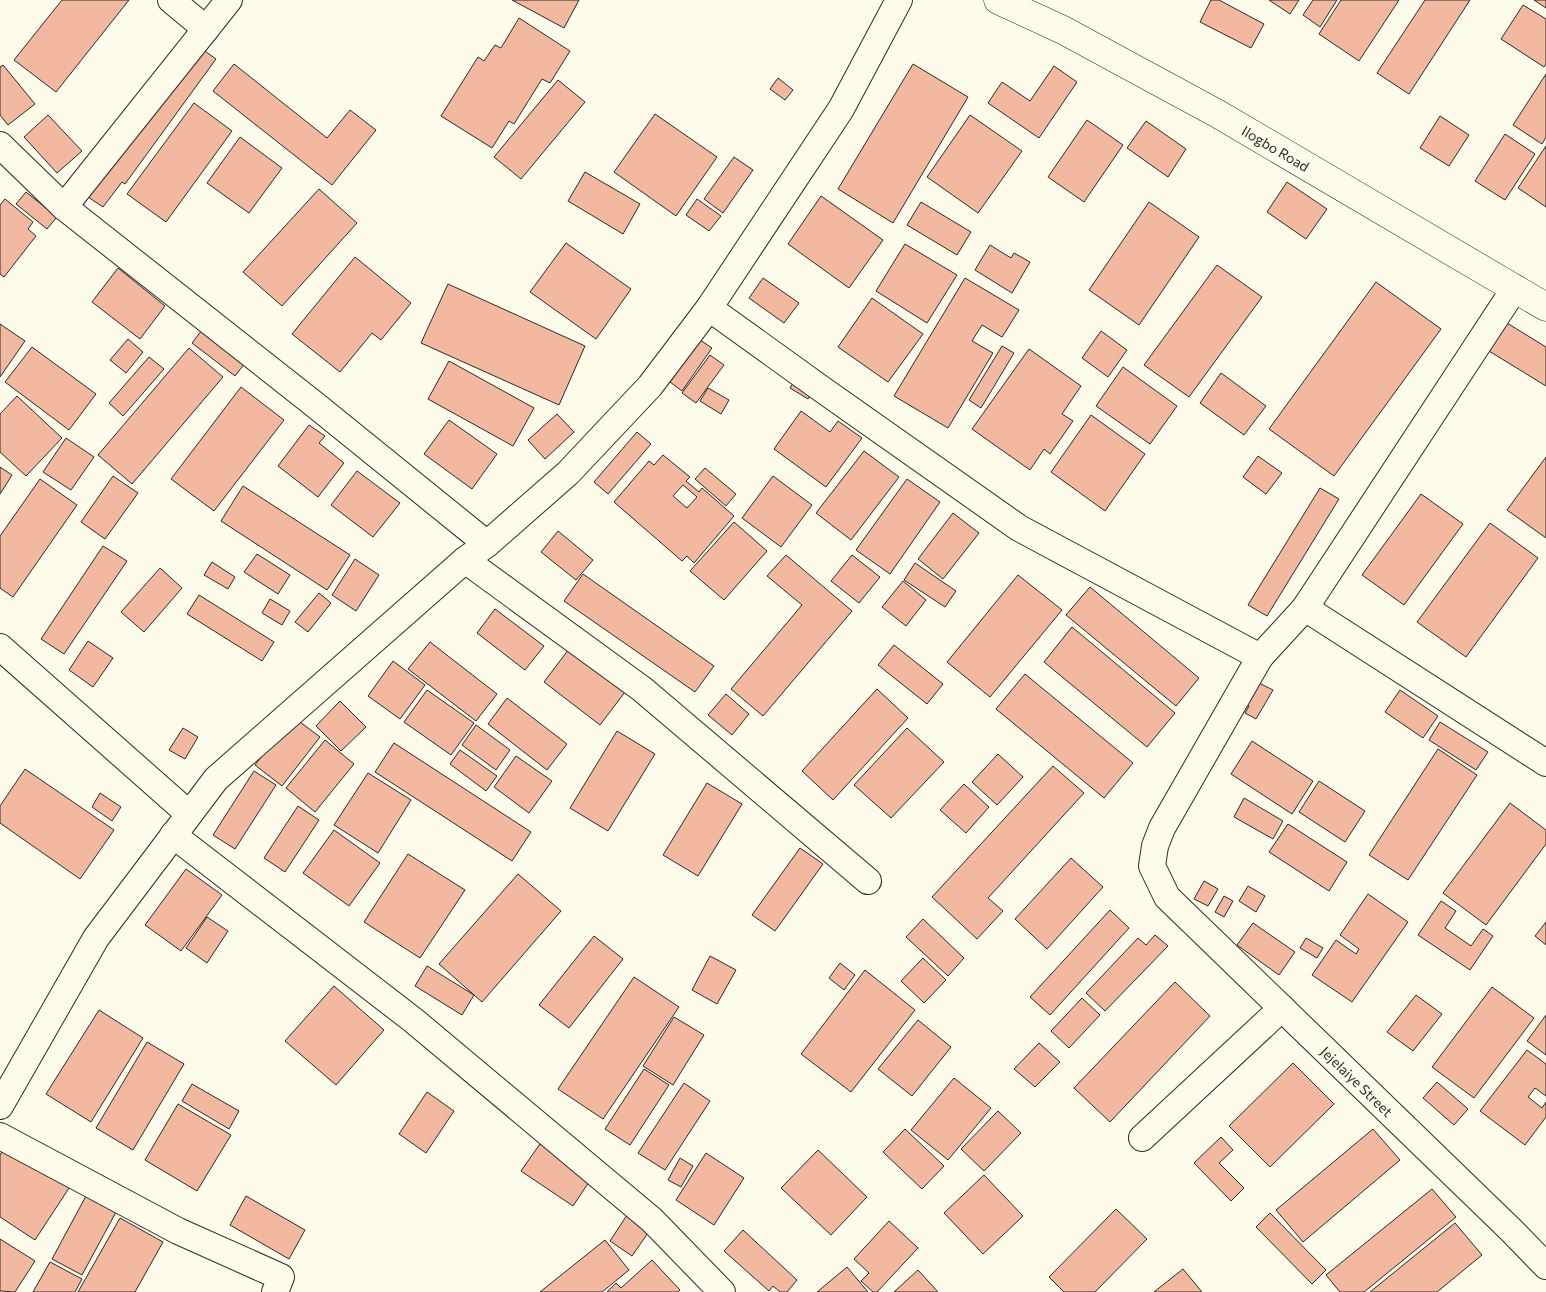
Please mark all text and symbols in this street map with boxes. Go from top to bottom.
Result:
street label: Ilogbo Road [1239,122,1313,175]
street label: Jejelaiye Street [1318,1042,1397,1120]

